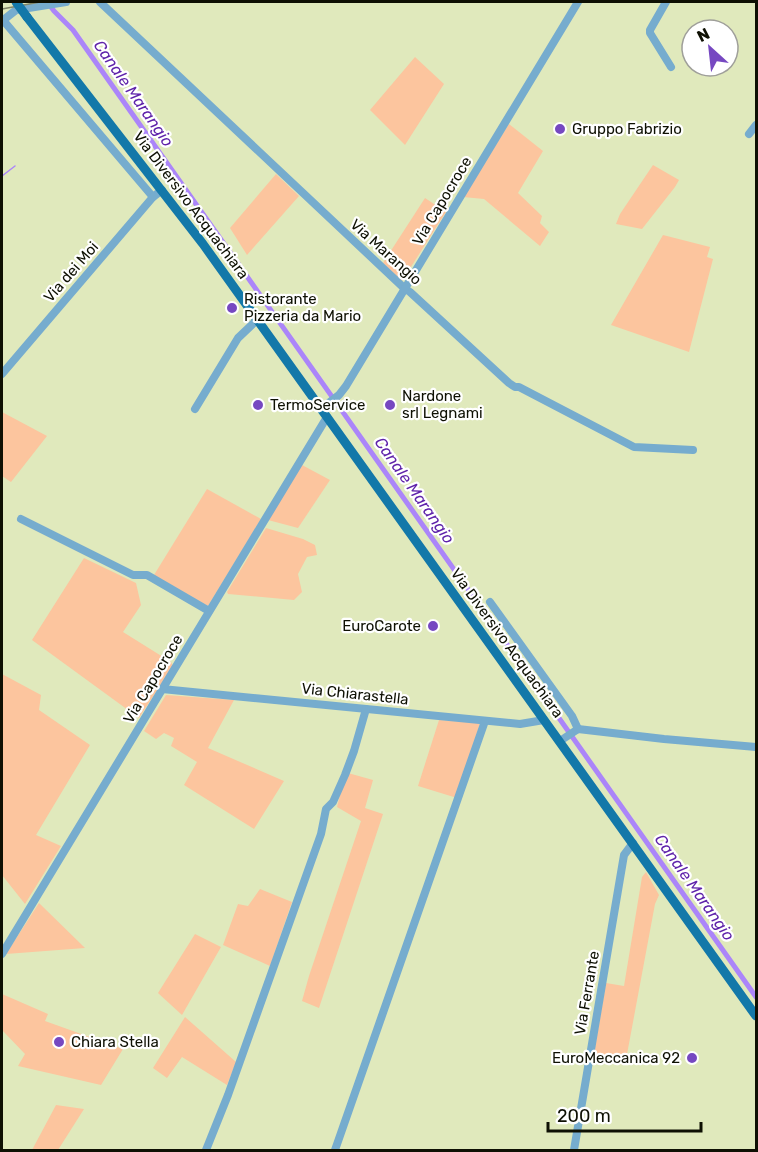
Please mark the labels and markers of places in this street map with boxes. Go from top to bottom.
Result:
place label: Gruppo Fabrizio [572,120,682,138]
marker: Gruppo Fabrizio [553,122,567,136]
place label: Ristorante Pizzeria da Mario [244,290,361,325]
marker: Ristorante Pizzeria da Mario [225,301,239,315]
place label: Nardone srl Legnami [402,387,483,422]
place label: TermoService [270,396,365,414]
marker: TermoService [251,398,265,412]
marker: Nardone srl Legnami [383,398,397,412]
place label: EuroCarote [342,617,421,635]
marker: EuroCarote [426,619,440,633]
place label: Chiara Stella [71,1033,159,1051]
marker: Chiara Stella [52,1035,66,1049]
place label: EuroMeccanica 92 [552,1049,680,1067]
marker: EuroMeccanica 92 [685,1051,699,1065]

